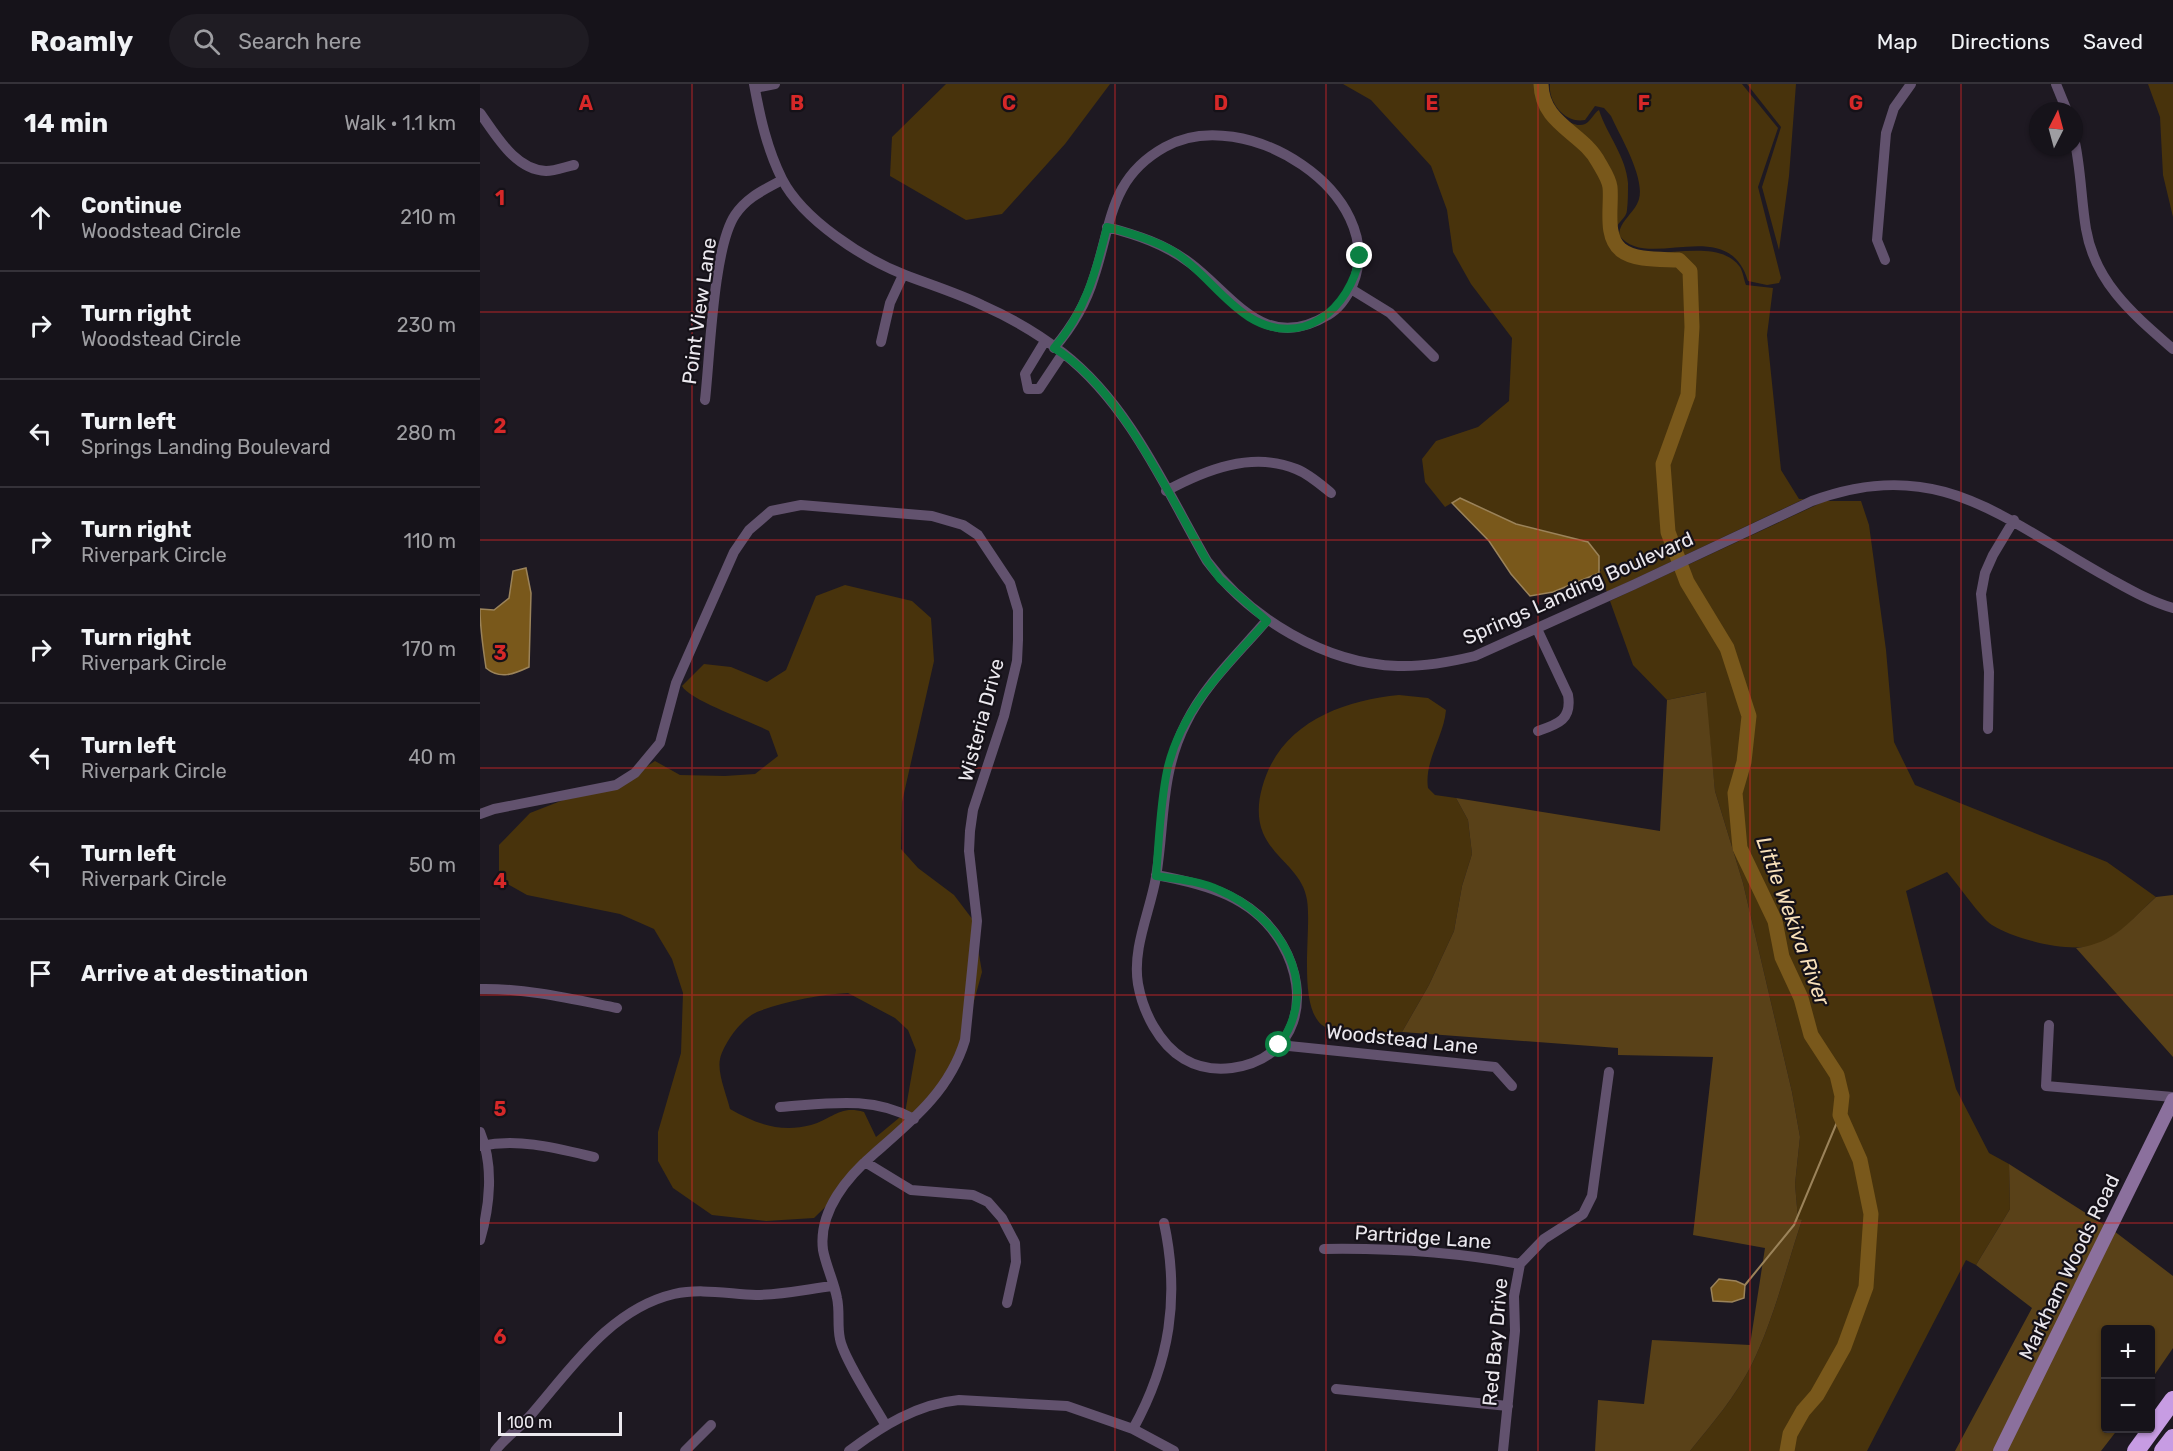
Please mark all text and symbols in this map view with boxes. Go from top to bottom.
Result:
search box [169,14,589,68]
text: Roamly [30,25,133,58]
icon: search [190,25,223,58]
text: Search here [238,28,362,55]
text: Map [1877,29,1918,54]
text: Directions [1951,29,2050,54]
text: Saved [2083,29,2143,54]
text: A [579,91,594,115]
text: B [790,91,804,115]
text: C [1002,91,1016,115]
text: D [1214,91,1228,115]
text: E [1426,91,1438,115]
text: F [1638,91,1650,115]
text: G [1849,91,1863,115]
north arrow [2029,102,2083,156]
text: 14 min [24,108,108,139]
text: Walk · 1.1 km [344,111,456,135]
text: 1 [495,186,505,210]
text: Continue [81,192,182,219]
icon: ahead [24,201,57,234]
text: 210 m [400,205,456,229]
text: Woodstead Circle [81,219,241,243]
street label: Point View Lane [677,236,721,386]
route end [1346,242,1372,268]
text: Turn right [81,300,191,327]
icon: right [24,309,57,342]
text: 230 m [397,313,456,337]
text: Woodstead Circle [81,327,241,351]
text: Turn left [81,408,176,435]
text: 2 [494,414,507,438]
icon: left [24,417,57,450]
text: 280 m [396,421,456,445]
text: Springs Landing Boulevard [81,435,331,459]
text: Turn right [81,516,191,543]
icon: right [24,525,57,558]
street label: Springs Landing Boulevard [1459,526,1697,650]
text: 110 m [404,529,456,553]
text: Riverpark Circle [81,543,227,567]
text: Turn right [81,624,191,651]
icon: right [24,633,57,666]
text: 170 m [402,637,456,661]
text: 3 [493,641,507,665]
text: Riverpark Circle [81,651,227,675]
street label: Wisteria Drive [953,656,1009,784]
text: Turn left [81,732,176,759]
icon: left [24,741,57,774]
text: 40 m [408,745,456,769]
text: Riverpark Circle [81,759,227,783]
water label: Little Wekiva River [1751,833,1836,1010]
text: Turn left [81,840,176,867]
icon: left [24,849,57,882]
text: 50 m [409,853,456,877]
text: Riverpark Circle [81,867,227,891]
text: 4 [493,869,507,893]
icon: arrive [24,957,57,990]
text: Arrive at destination [81,960,308,987]
street label: Woodstead Lane [1325,1019,1479,1059]
route start [1265,1031,1291,1057]
text: 5 [494,1097,507,1121]
street label: Markham Woods Road [2014,1170,2124,1364]
street label: Partridge Lane [1354,1220,1492,1254]
street label: Red Bay Drive [1477,1277,1513,1407]
text: 6 [493,1325,507,1349]
map controls [2101,1325,2155,1433]
button: + [2101,1325,2155,1379]
button: − [2101,1379,2155,1433]
scale bar [498,1409,622,1436]
text: 100 m [507,1413,552,1432]

